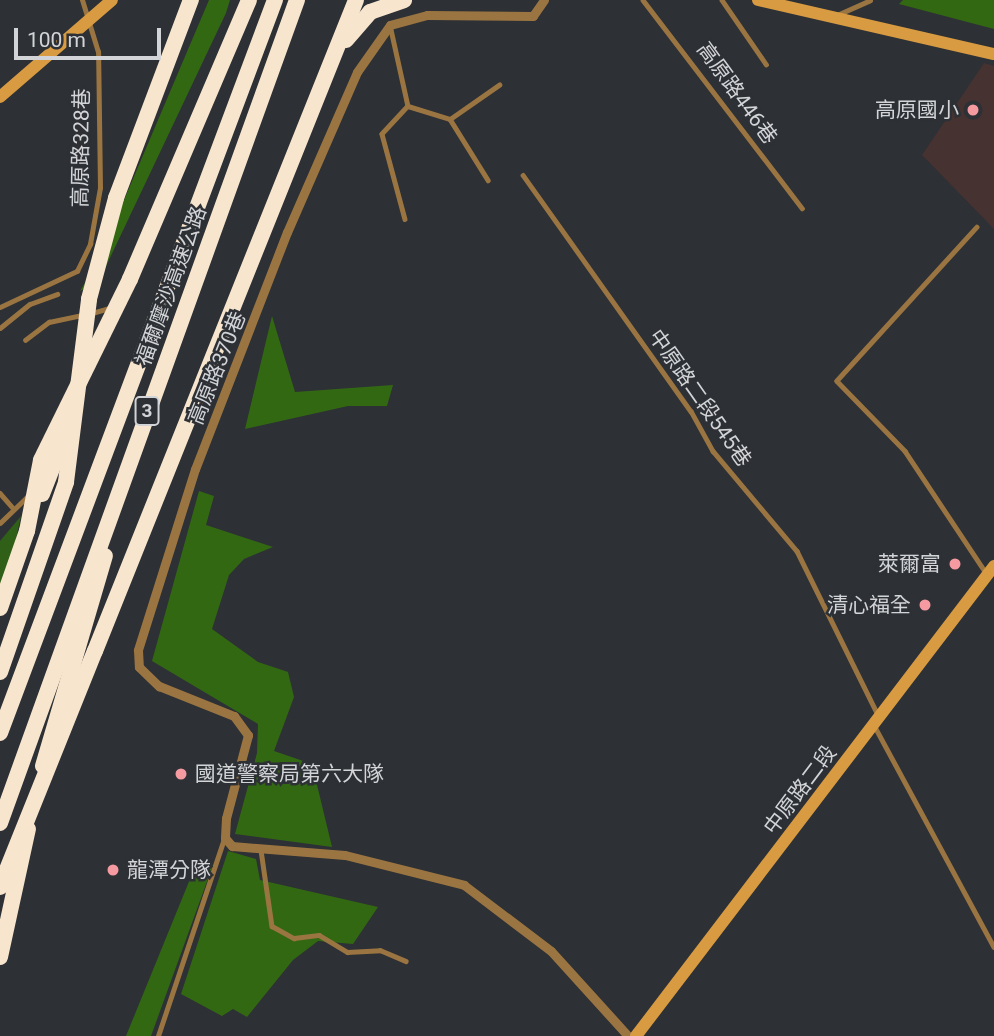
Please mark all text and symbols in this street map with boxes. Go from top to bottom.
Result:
scale bar [18,14,164,58]
text: 100 m [27,28,86,52]
street label: 高原路446巷 [692,37,782,149]
street label: 高原路328巷 [67,88,95,208]
place label: 高原國小 [875,97,959,123]
marker: 高原國小 [965,102,981,118]
street label: 福爾摩沙高速公路 [130,203,212,369]
street label: 高原路370巷 [183,308,251,428]
street label: 中原路二段545巷 [643,325,757,471]
road number: 3 [133,396,161,426]
place label: 萊爾富 [878,551,941,577]
marker: 萊爾富 [947,556,963,572]
place label: 清心福全 [827,592,911,618]
marker: 清心福全 [917,597,933,613]
street label: 中原路二段 [758,740,842,840]
place label: 國道警察局第六大隊 [195,761,384,787]
marker: 國道警察局第六大隊 [173,766,189,782]
place label: 龍潭分隊 [127,857,211,883]
marker: 龍潭分隊 [105,862,121,878]

